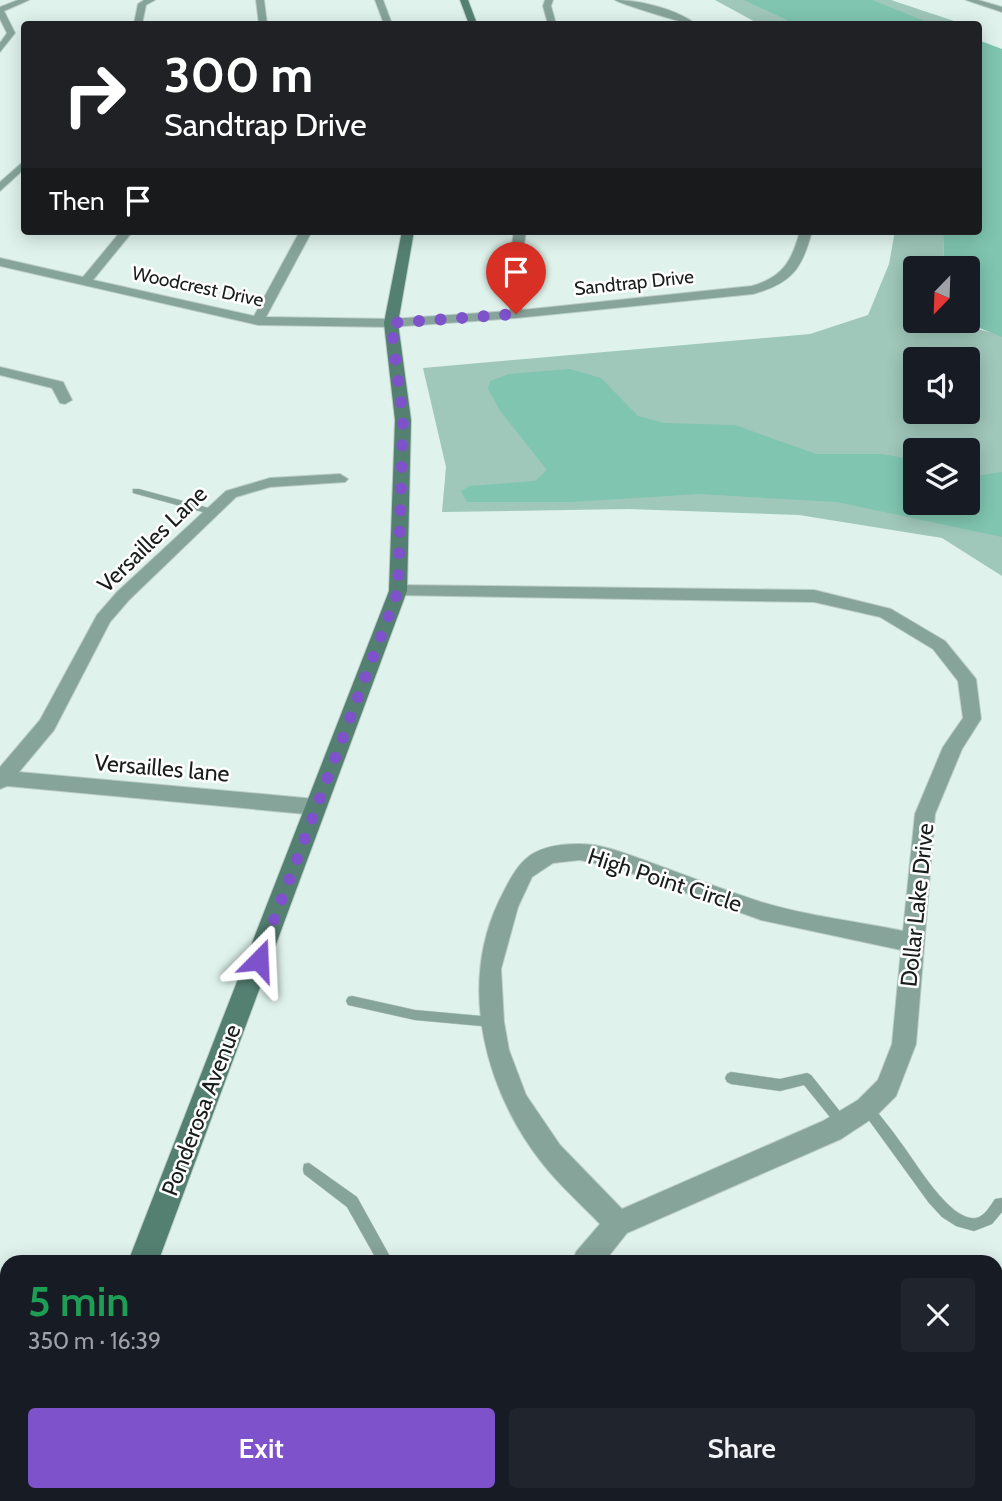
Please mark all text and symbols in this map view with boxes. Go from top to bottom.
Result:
text: 300 m [164,45,313,104]
icon: right [49,49,140,140]
text: Sandtrap Drive [164,105,367,144]
icon: arrive [119,182,157,220]
text: Then [49,185,105,217]
pin [486,242,546,314]
icon: arrive [497,253,535,291]
north arrow [903,256,980,332]
map controls [903,256,980,515]
street label: Woodcrest Drive [130,261,266,312]
street label: Sandtrap Drive [573,265,695,300]
button: sound [903,347,980,424]
button: layers [903,438,980,515]
street label: Versailles Lane [91,480,213,598]
street label: Versailles lane [93,748,231,788]
street label: Dollar Lake Drive [894,822,940,988]
street label: High Point Circle [584,842,746,918]
position arrow [222,923,296,997]
street label: Ponderosa Avenue [155,1020,247,1200]
text: 5 min [28,1275,130,1327]
button: close [901,1278,975,1352]
text: 350 m · 16:39 [28,1327,161,1355]
button: Exit [28,1408,495,1488]
button: Share [509,1408,975,1488]

